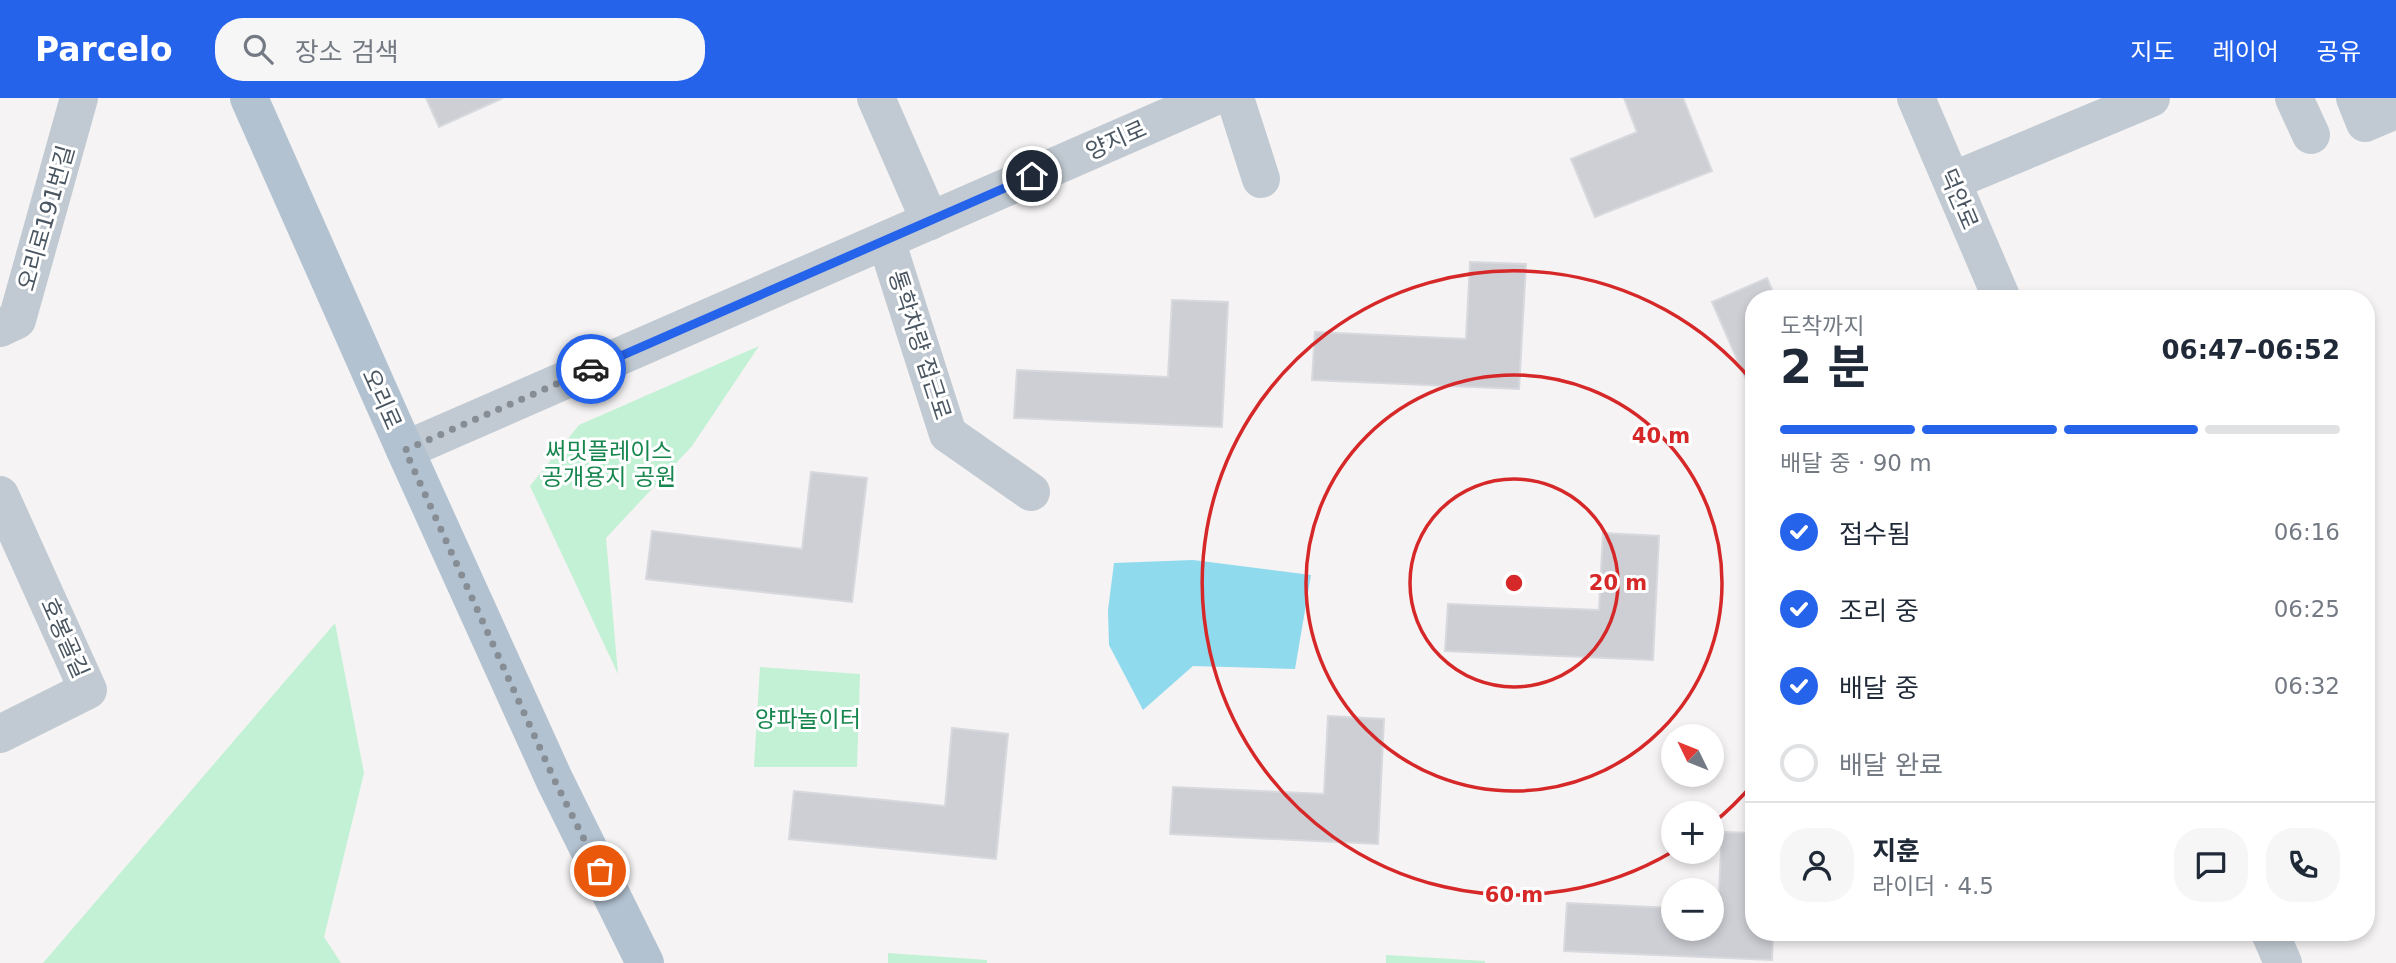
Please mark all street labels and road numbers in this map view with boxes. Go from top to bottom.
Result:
street label: 양지로 [1082,115,1150,165]
street label: 오리로191번길 [13,142,79,294]
street label: 덕안로 [1935,165,1983,233]
street label: 통학차량 접근로 [884,267,956,423]
street label: 오리로 [357,365,407,433]
street label: 호봉골길 [36,594,94,682]

